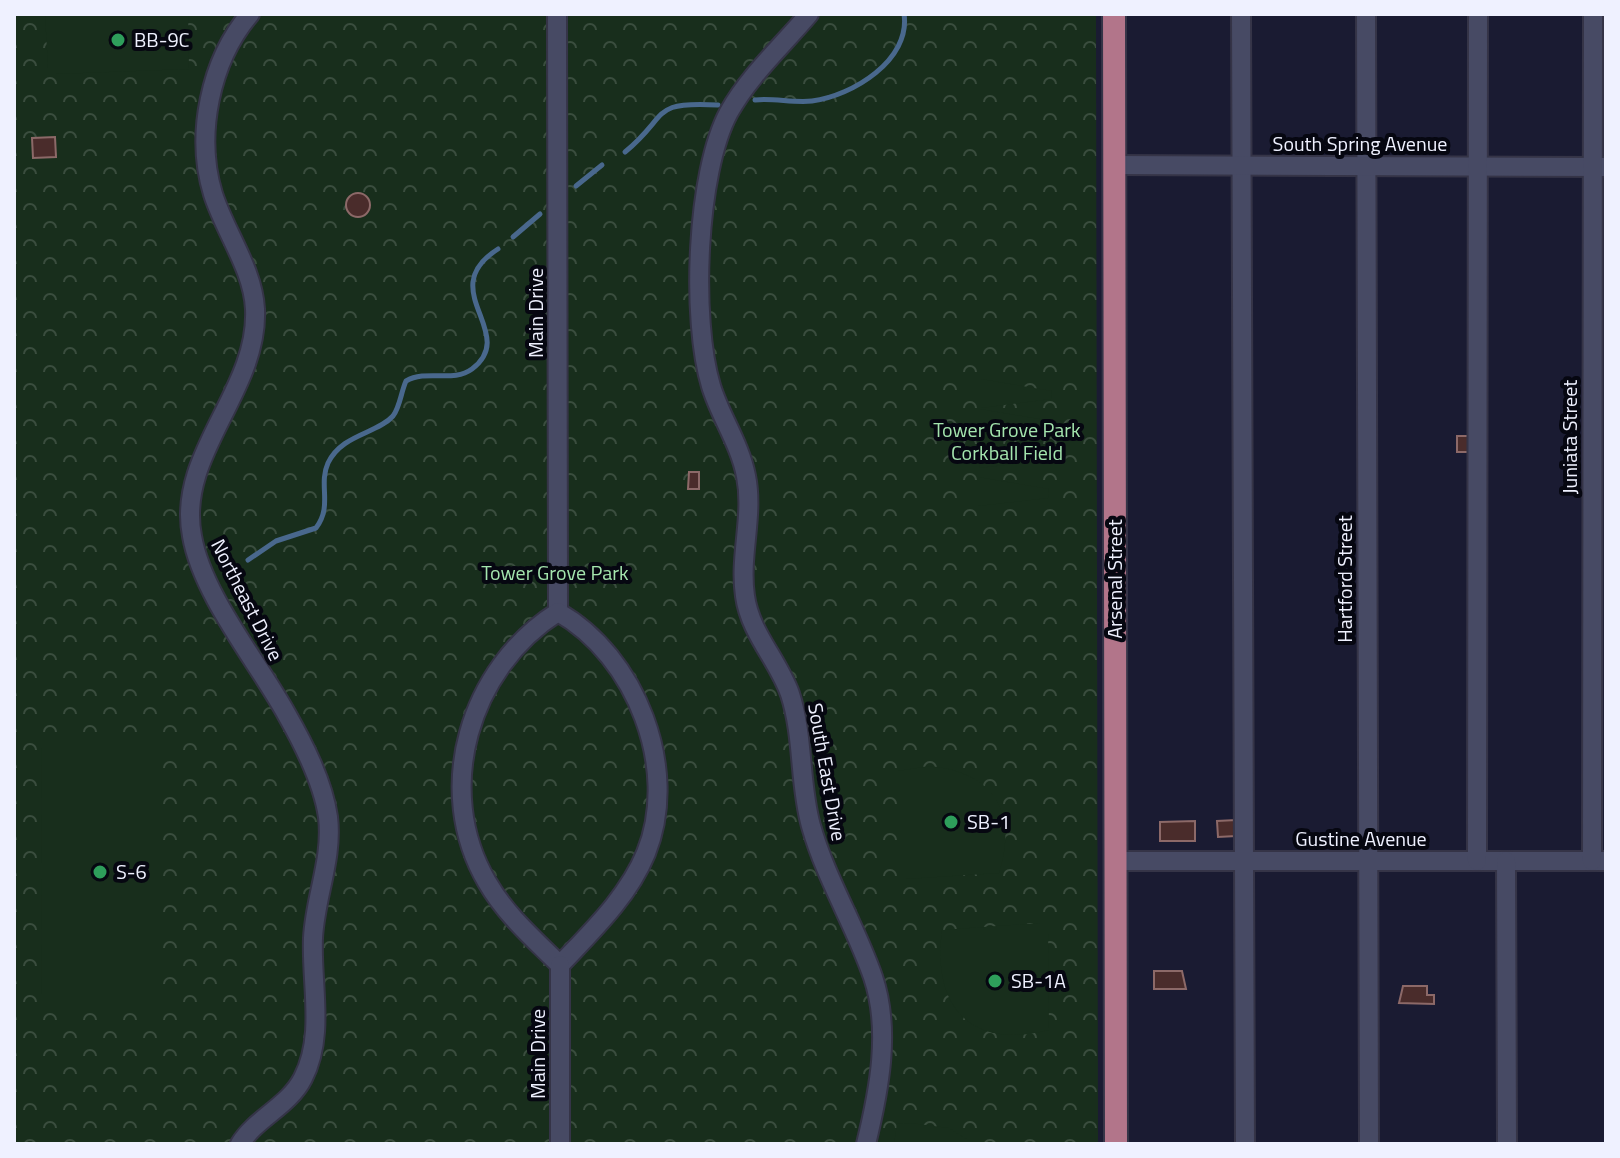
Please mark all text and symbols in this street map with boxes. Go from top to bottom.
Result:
place label: BB-9C [134,24,190,55]
marker: BB-9C [109,31,127,49]
street label: South Spring Avenue [1273,128,1447,159]
street label: Main Drive [520,268,551,358]
street label: Juniata Street [1554,380,1585,494]
park label: Tower Grove Park Corkball Field [933,414,1081,468]
street label: Hartford Street [1329,515,1360,643]
street label: Arsenal Street [1099,519,1130,639]
street label: Northeast Drive [203,533,292,666]
park label: Tower Grove Park [481,557,629,588]
street label: South East Drive [800,700,855,843]
place label: SB-1 [967,806,1010,837]
marker: SB-1 [942,813,960,831]
street label: Gustine Avenue [1295,823,1427,854]
place label: S-6 [116,856,147,887]
marker: S-6 [91,863,109,881]
place label: SB-1A [1011,965,1066,996]
marker: SB-1A [986,972,1004,990]
street label: Main Drive [522,1009,553,1099]

